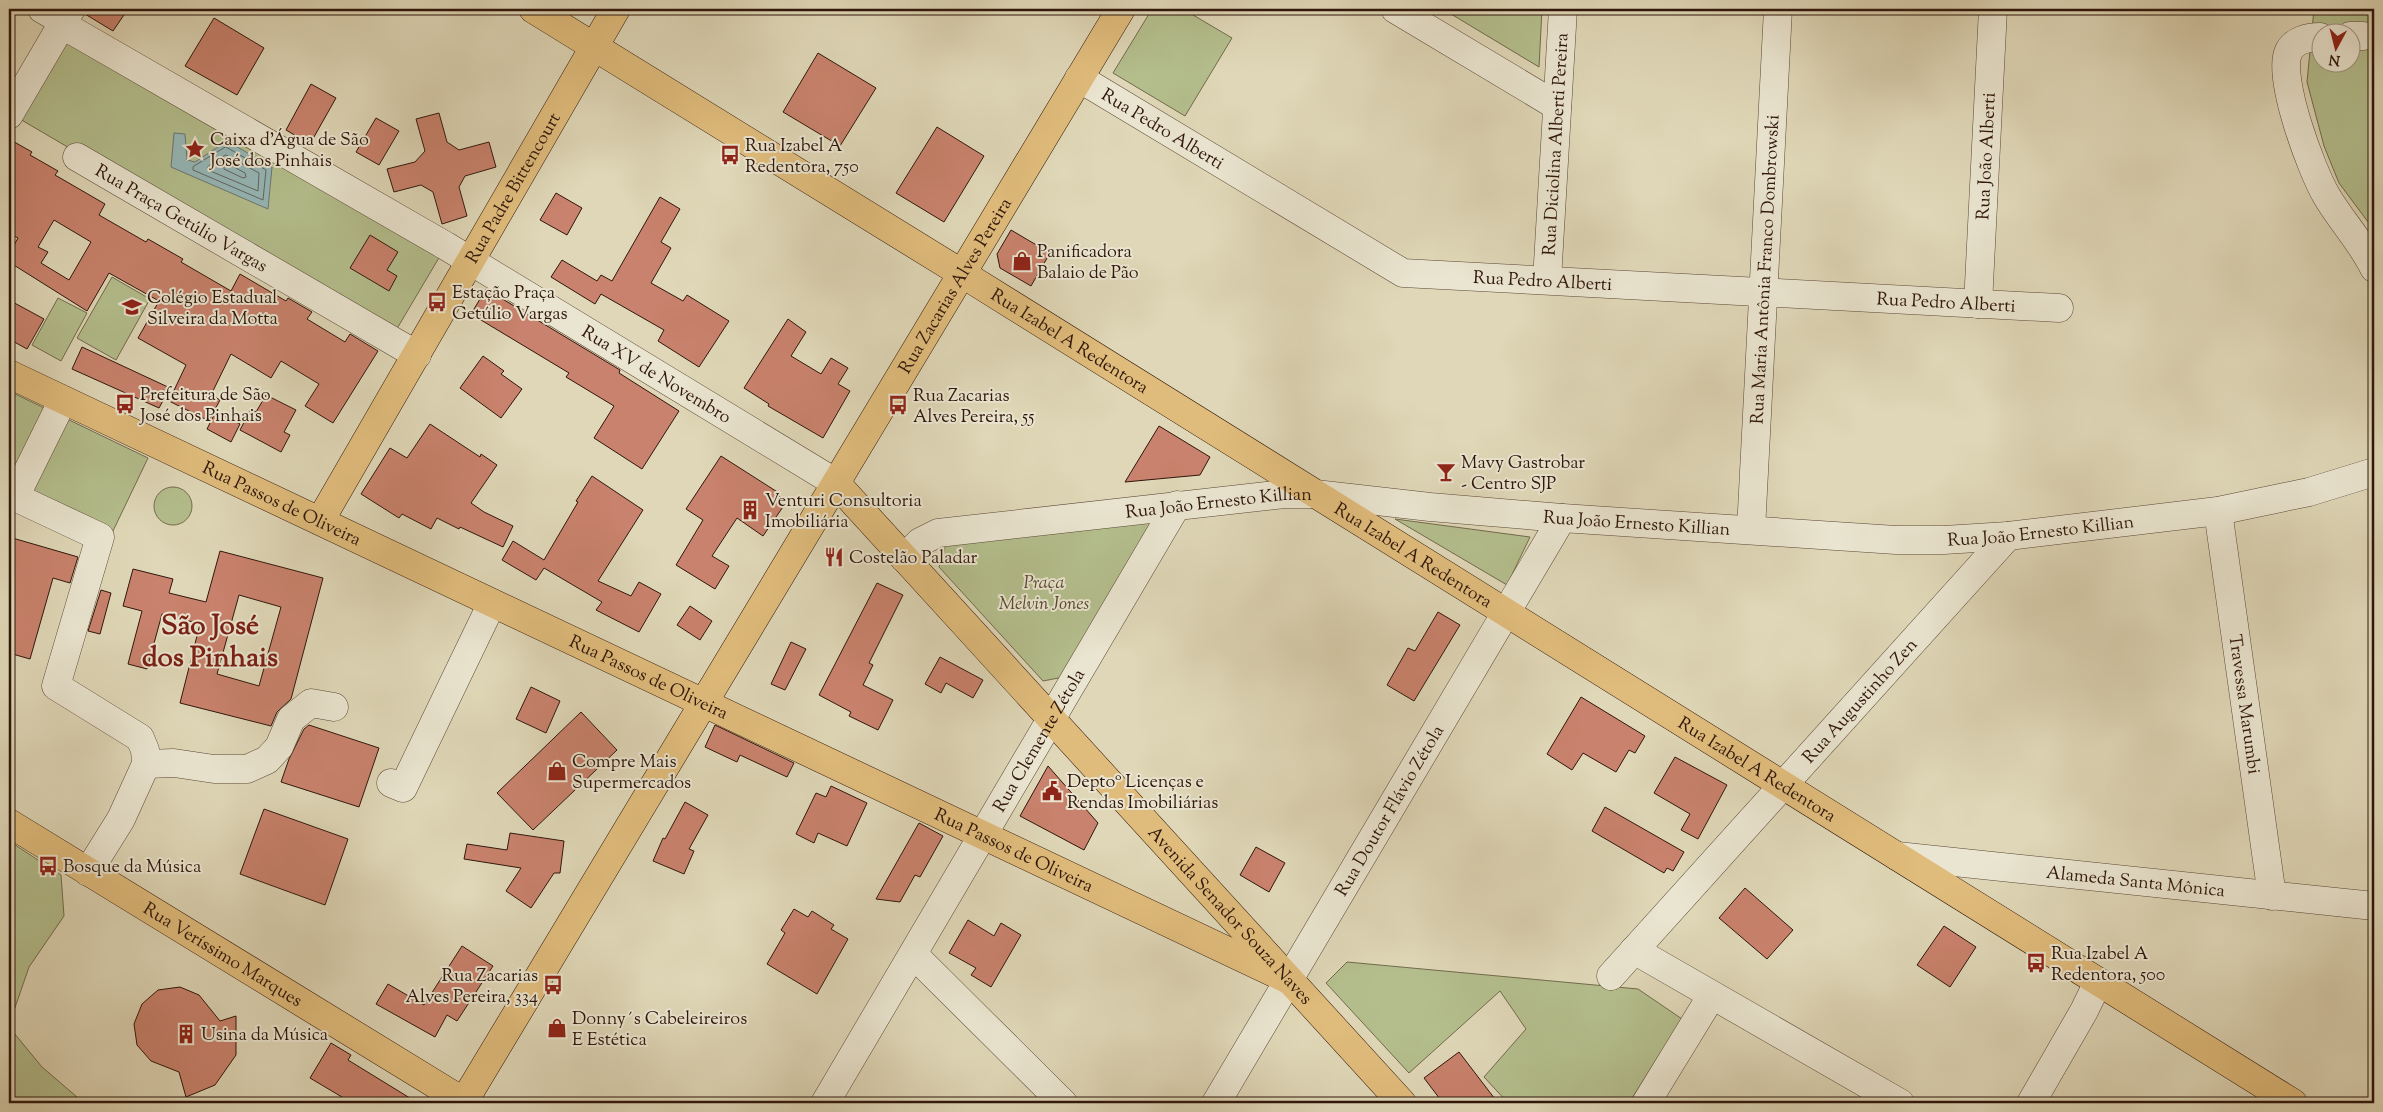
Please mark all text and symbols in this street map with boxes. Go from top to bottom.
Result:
north arrow [2310,22,2360,72]
street label: Rua Diciolina Alberti Pereira [1537,32,1577,256]
text: N [2328,48,2341,70]
street label: Rua Pedro Alberti [1096,83,1228,177]
street label: Rua João Alberti [1971,92,2004,221]
street label: Rua Padre Bittencourt [460,108,568,269]
street label: Rua Maria Antônia Franco Dombrowski [1746,114,1788,425]
place label: Caixa d'Água de São José dos Pinhais [209,128,369,175]
place label: Rua Izabel A Redentora, 750 [745,134,859,181]
place icon: Caixa d'Água de São José dos Pinhais [184,138,206,160]
bus stop icon: Rua Izabel A Redentora, 750 [719,144,741,166]
street label: Rua Praça Getúlio Vargas [89,159,272,280]
street label: Rua Zacarias Alves Pereira [893,194,1019,379]
place label: Panificadora Balaio de Pão [1037,240,1139,287]
shop icon: Panificadora Balaio de Pão [1011,250,1033,272]
street label: Rua Pedro Alberti [1472,266,1613,299]
place label: Estação Praça Getúlio Vargas [452,281,568,328]
street label: Rua Izabel A Redentora [985,283,1153,402]
place label: Colégio Estadual Silveira da Motta [147,286,278,333]
street label: Rua Pedro Alberti [1876,287,2016,321]
bus stop icon: Estação Praça Getúlio Vargas [426,291,448,313]
school or university icon: Colégio Estadual Silveira da Motta [121,296,143,318]
street label: Rua XV de Novembro [576,320,736,431]
place label: Prefeitura de São José dos Pinhais [139,383,271,430]
place label: Rua Zacarias Alves Pereira, 55 [913,384,1034,431]
bus stop icon: Prefeitura de São José dos Pinhais [114,393,136,415]
bus stop icon: Rua Zacarias Alves Pereira, 55 [887,394,909,416]
place label: Mavy Gastrobar - Centro SJP [1461,451,1585,498]
street label: Rua Passos de Oliveira [197,456,365,554]
bar icon: Mavy Gastrobar - Centro SJP [1435,461,1457,483]
street label: Rua João Ernesto Killian [1124,483,1312,527]
place label: Venturi Consultoria Imobiliária [765,489,922,536]
street label: Rua Izabel A Redentora [1328,497,1497,616]
building icon: Venturi Consultoria Imobiliária [739,499,761,521]
street label: Rua João Ernesto Killian [1542,505,1731,544]
street label: Rua João Ernesto Killian [1947,510,2136,555]
restaurant icon: Costelão Paladar [823,546,845,568]
place label: Costelão Paladar [849,546,978,572]
park label: Praça Melvin Jones [999,571,1089,618]
district label: São José dos Pinhais [142,607,278,679]
street label: Rua Passos de Oliveira [564,630,732,728]
street label: Rua Augustinho Zen [1798,633,1925,770]
street label: Travessa Marumbi [2220,633,2266,776]
street label: Rua Clemente Zétola [988,665,1093,818]
street label: Rua Izabel A Redentora [1672,712,1840,830]
street label: Rua Doutor Flávio Zétola [1330,721,1452,902]
place label: Compre Mais Supermercados [572,750,691,797]
shop icon: Compre Mais Supermercados [546,760,568,782]
place label: Deptoº Licenças e Rendas Imobiliárias [1067,770,1218,817]
public building icon: Deptoº Licenças e Rendas Imobiliárias [1041,780,1063,802]
street label: Rua Passos de Oliveira [929,803,1097,900]
street label: Avenida Senador Souza Naves [1141,821,1317,1012]
bus stop icon: Bosque da Música [37,855,59,877]
place label: Bosque da Música [63,855,201,881]
street label: Alameda Santa Mônica [2045,861,2226,905]
street label: Rua Veríssimo Marques [137,897,307,1015]
place label: Rua Izabel A Redentora, 500 [2051,942,2165,989]
bus stop icon: Rua Izabel A Redentora, 500 [2025,952,2047,974]
place label: Rua Zacarias Alves Pereira, 334 [405,964,538,1011]
bus stop icon: Rua Zacarias Alves Pereira, 334 [542,974,564,996]
place label: Donny´s Cabeleireiros E Estética [572,1007,747,1054]
shop icon: Donny´s Cabeleireiros E Estética [546,1017,568,1039]
building icon: Usina da Música [175,1023,197,1045]
place label: Usina da Música [201,1023,328,1049]

